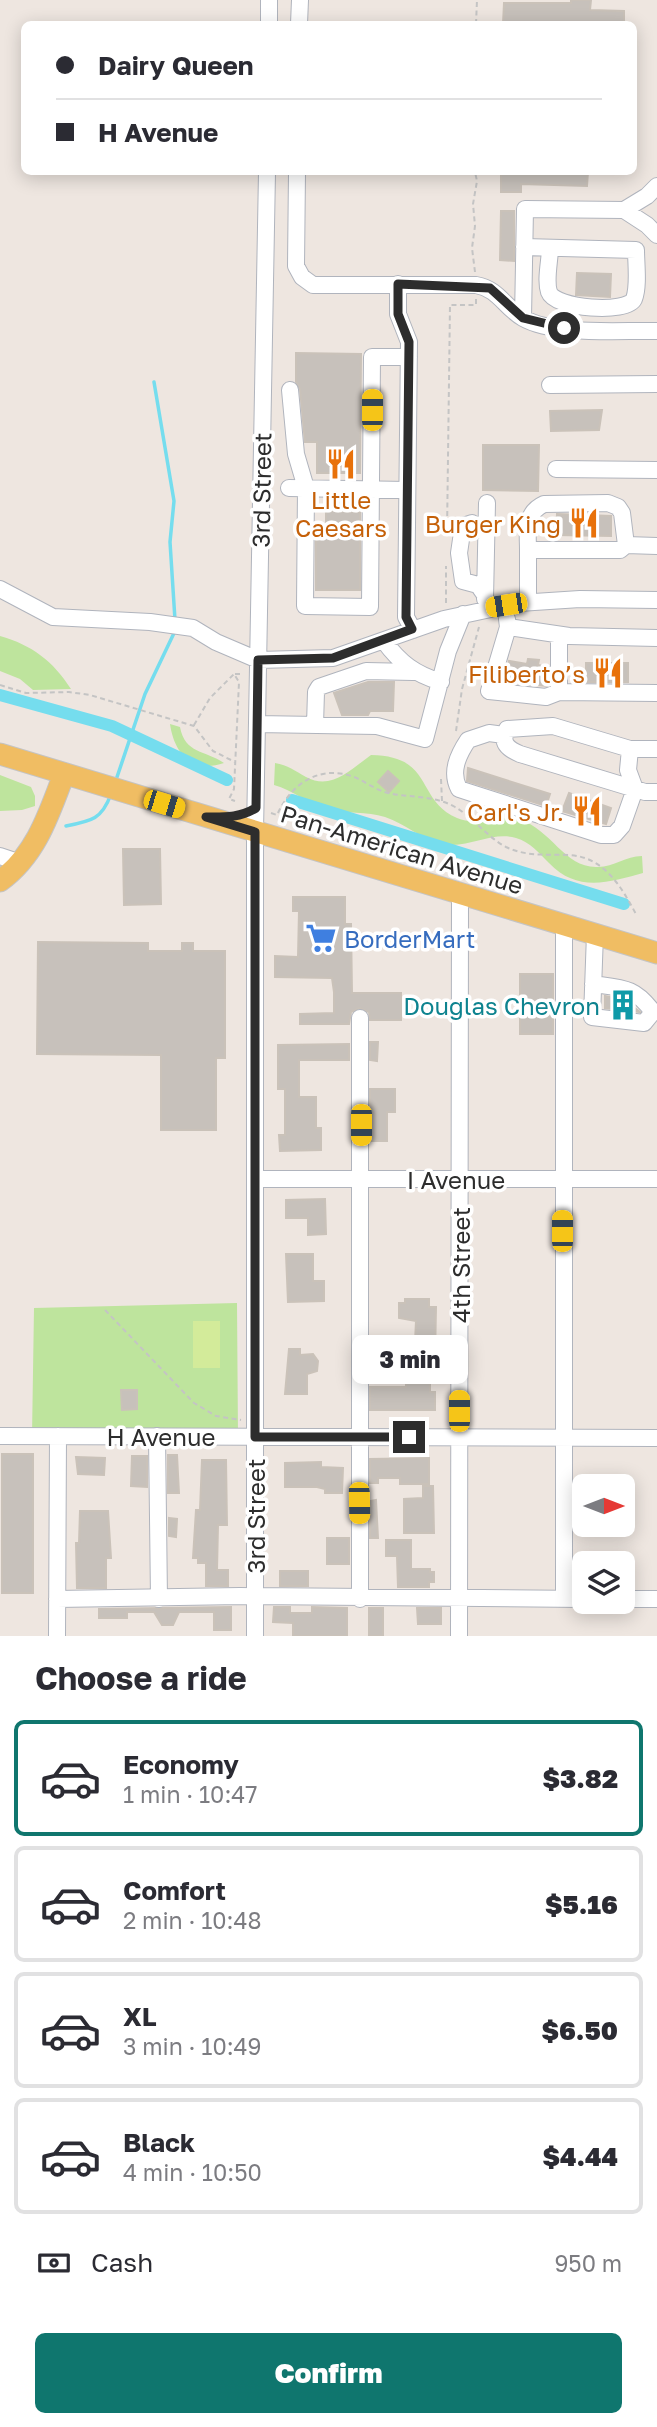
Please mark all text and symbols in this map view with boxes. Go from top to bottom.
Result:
text: Dairy Queen [98,50,254,81]
text: H Avenue [98,117,218,148]
route start [548,312,580,344]
car [362,389,383,431]
street label: 3rd Street [245,432,277,548]
restaurant icon: Little Caesars [324,447,358,481]
place label: Little Caesars [295,485,387,542]
restaurant icon: Burger King [567,506,601,540]
place label: Burger King [425,509,561,538]
car [484,591,529,619]
restaurant icon: Filiberto’s [591,656,625,690]
place label: Filiberto’s [468,659,585,688]
car [141,788,188,820]
restaurant icon: Carl's Jr. [570,794,604,828]
place label: Carl's Jr. [467,797,564,826]
street label: Pan-American Avenue [277,798,527,900]
supermarket icon: BorderMart [304,921,338,955]
place label: BorderMart [344,924,475,953]
building icon: Douglas Chevron [606,988,640,1022]
place label: Douglas Chevron [403,991,600,1020]
car [351,1104,372,1146]
street label: I Avenue [407,1165,505,1194]
street label: 4th Street [446,1207,475,1323]
car [552,1210,573,1252]
callout: 3 min [351,1336,467,1384]
text: 3 min [380,1345,440,1373]
car [449,1390,470,1432]
route end [393,1421,425,1453]
street label: H Avenue [107,1422,215,1451]
street label: 3rd Street [241,1459,270,1573]
north arrow [572,1474,635,1536]
map controls [572,1474,635,1614]
car [349,1482,370,1524]
button: layers [572,1551,635,1614]
text: Choose a ride [35,1659,247,1697]
icon: car [39,1747,102,1810]
text: Economy [123,1749,239,1780]
text: $3.82 [542,1763,618,1794]
text: 1 min · 10:47 [123,1780,258,1808]
icon: car [39,1873,102,1936]
text: Comfort [123,1875,226,1906]
text: $5.16 [545,1889,618,1920]
text: 2 min · 10:48 [123,1906,262,1934]
icon: car [39,1999,102,2062]
text: XL [123,2001,157,2032]
text: $6.50 [542,2015,618,2046]
text: 3 min · 10:49 [123,2032,262,2060]
icon: car [39,2125,102,2188]
text: Black [123,2127,195,2158]
text: $4.44 [542,2141,618,2172]
text: 4 min · 10:50 [123,2158,262,2186]
icon: cash [35,2244,73,2282]
text: Cash [91,2247,153,2278]
text: 950 m [554,2249,622,2277]
button: Confirm [35,2333,622,2413]

